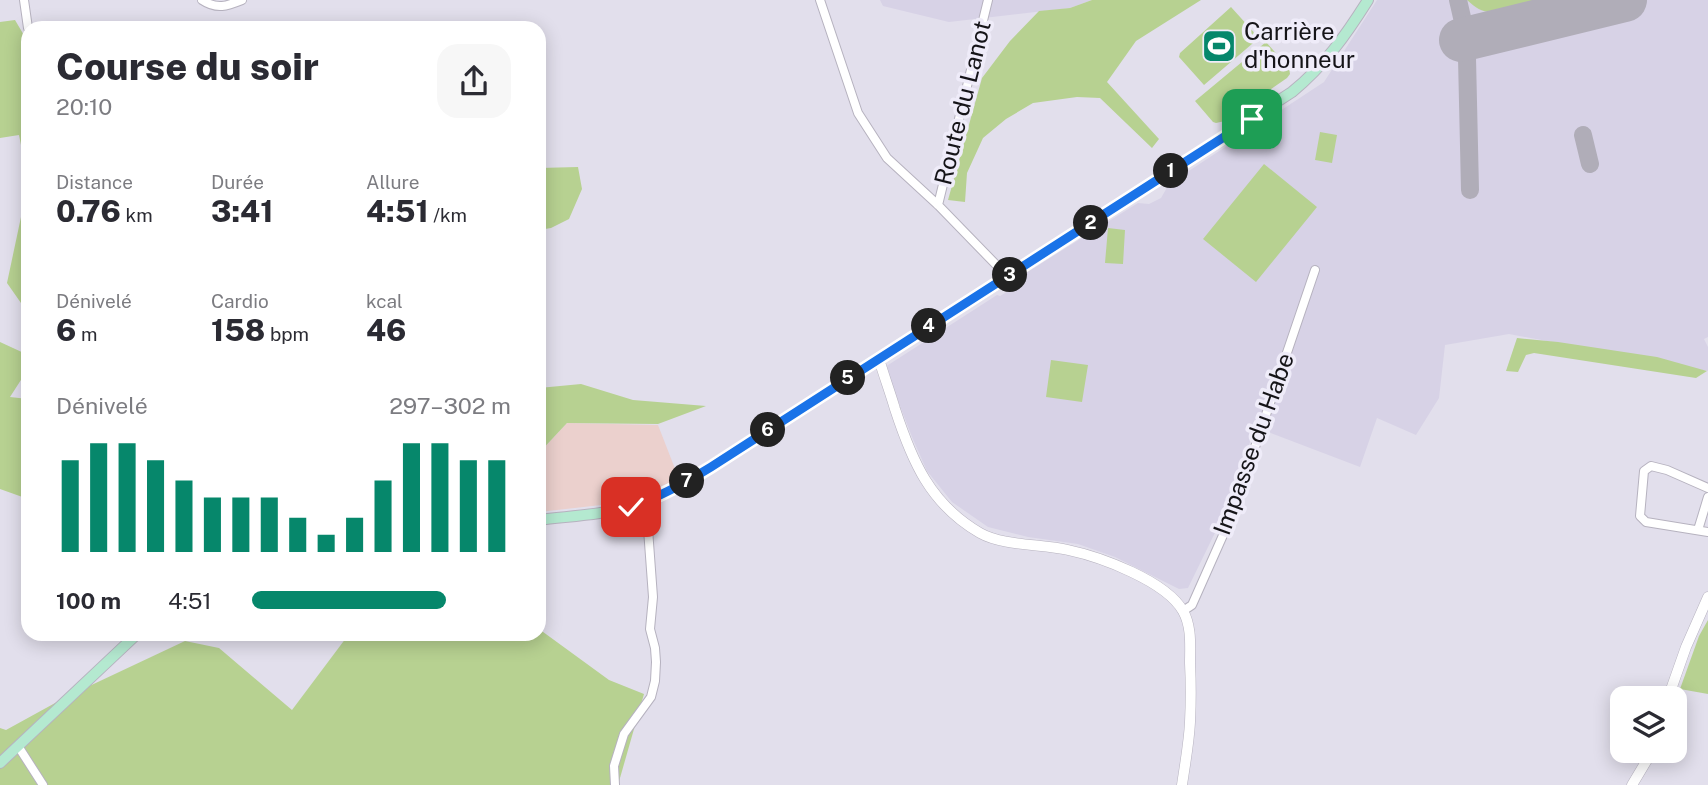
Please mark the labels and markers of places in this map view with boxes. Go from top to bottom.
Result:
place label: Carrière d'honneur [1244,17,1355,73]
sports icon: Carrière d'honneur [1200,27,1238,65]
pin [1222,89,1282,149]
pin: 1 [1154,154,1188,188]
pin: 2 [1074,206,1108,241]
pin: 3 [992,258,1028,292]
pin: 4 [912,308,946,344]
pin: 5 [830,360,866,396]
pin: 6 [750,412,786,448]
pin: 7 [670,463,704,498]
pin [601,477,661,537]

